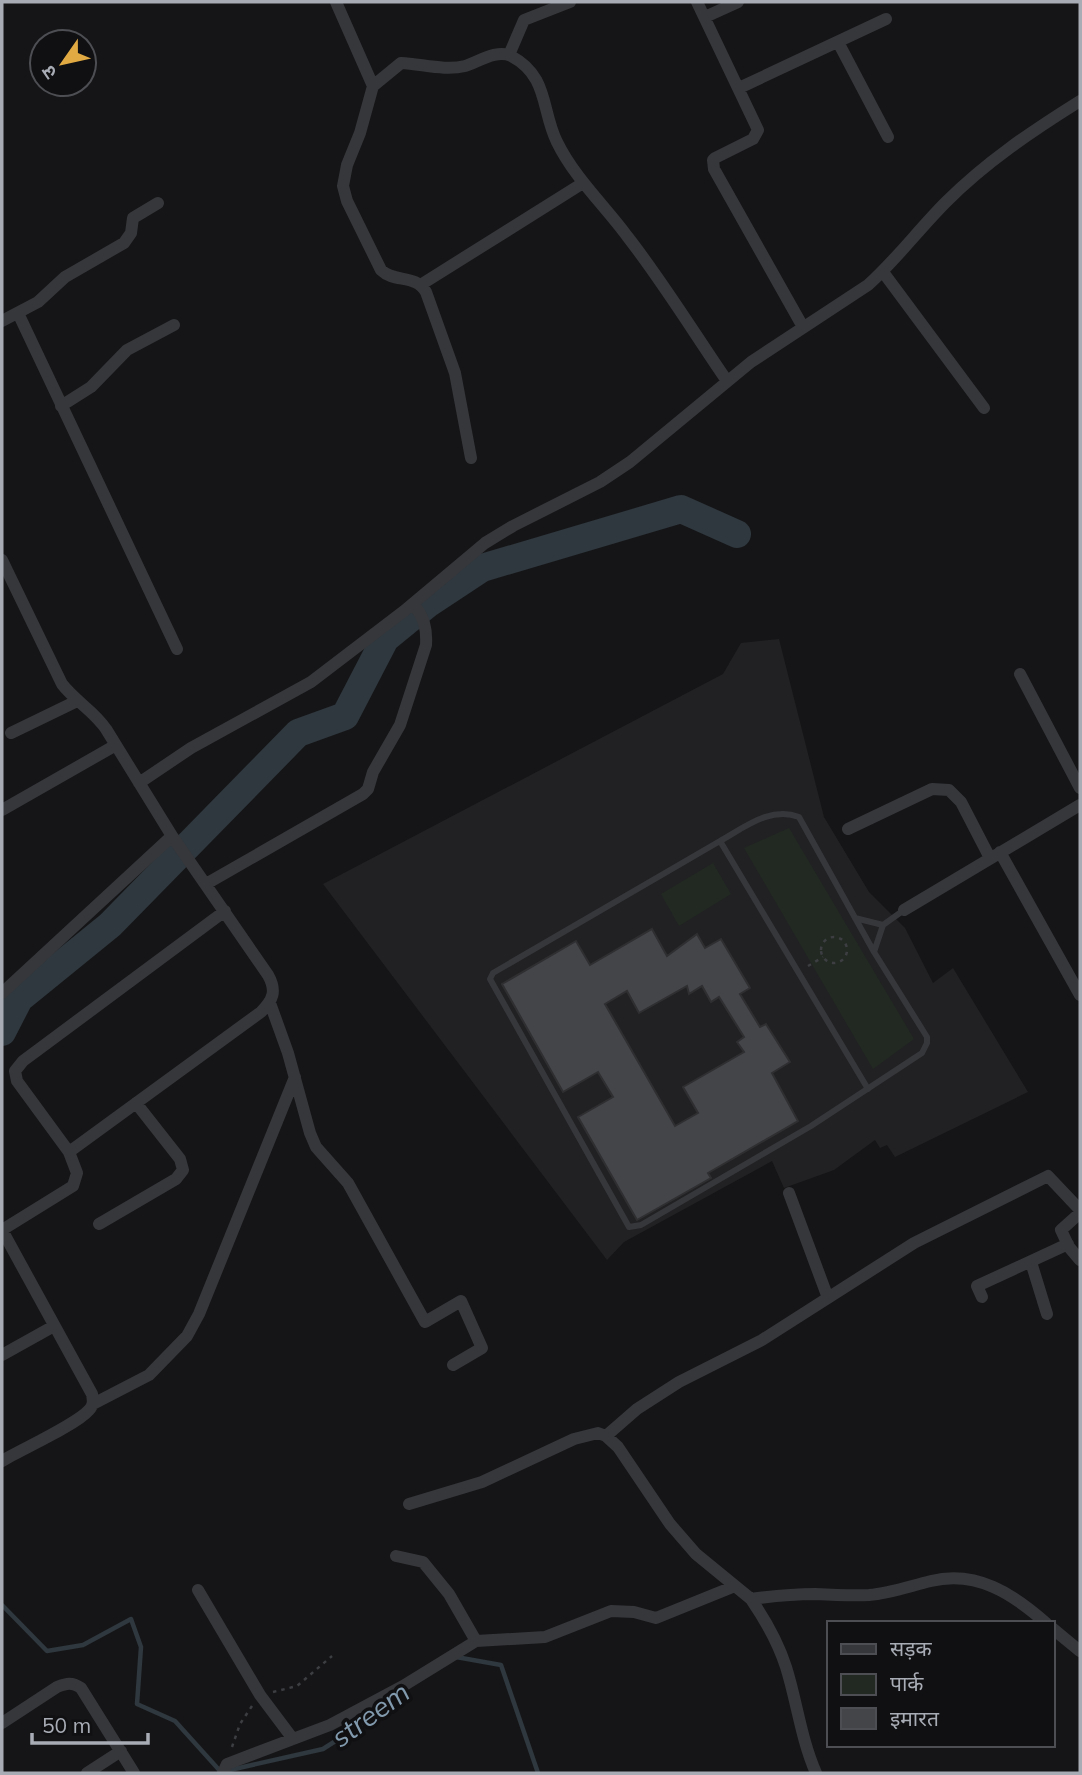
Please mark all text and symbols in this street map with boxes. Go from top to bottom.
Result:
north arrow [28,28,98,98]
text: उ [35,60,62,84]
legend [827,1621,1054,1747]
text: सड़क [890,1635,932,1661]
text: पार्क [890,1670,924,1696]
water label: streem [324,1674,416,1754]
scale bar [32,1702,147,1746]
text: इमारत [890,1705,940,1731]
text: 50 m [42,1712,91,1738]

